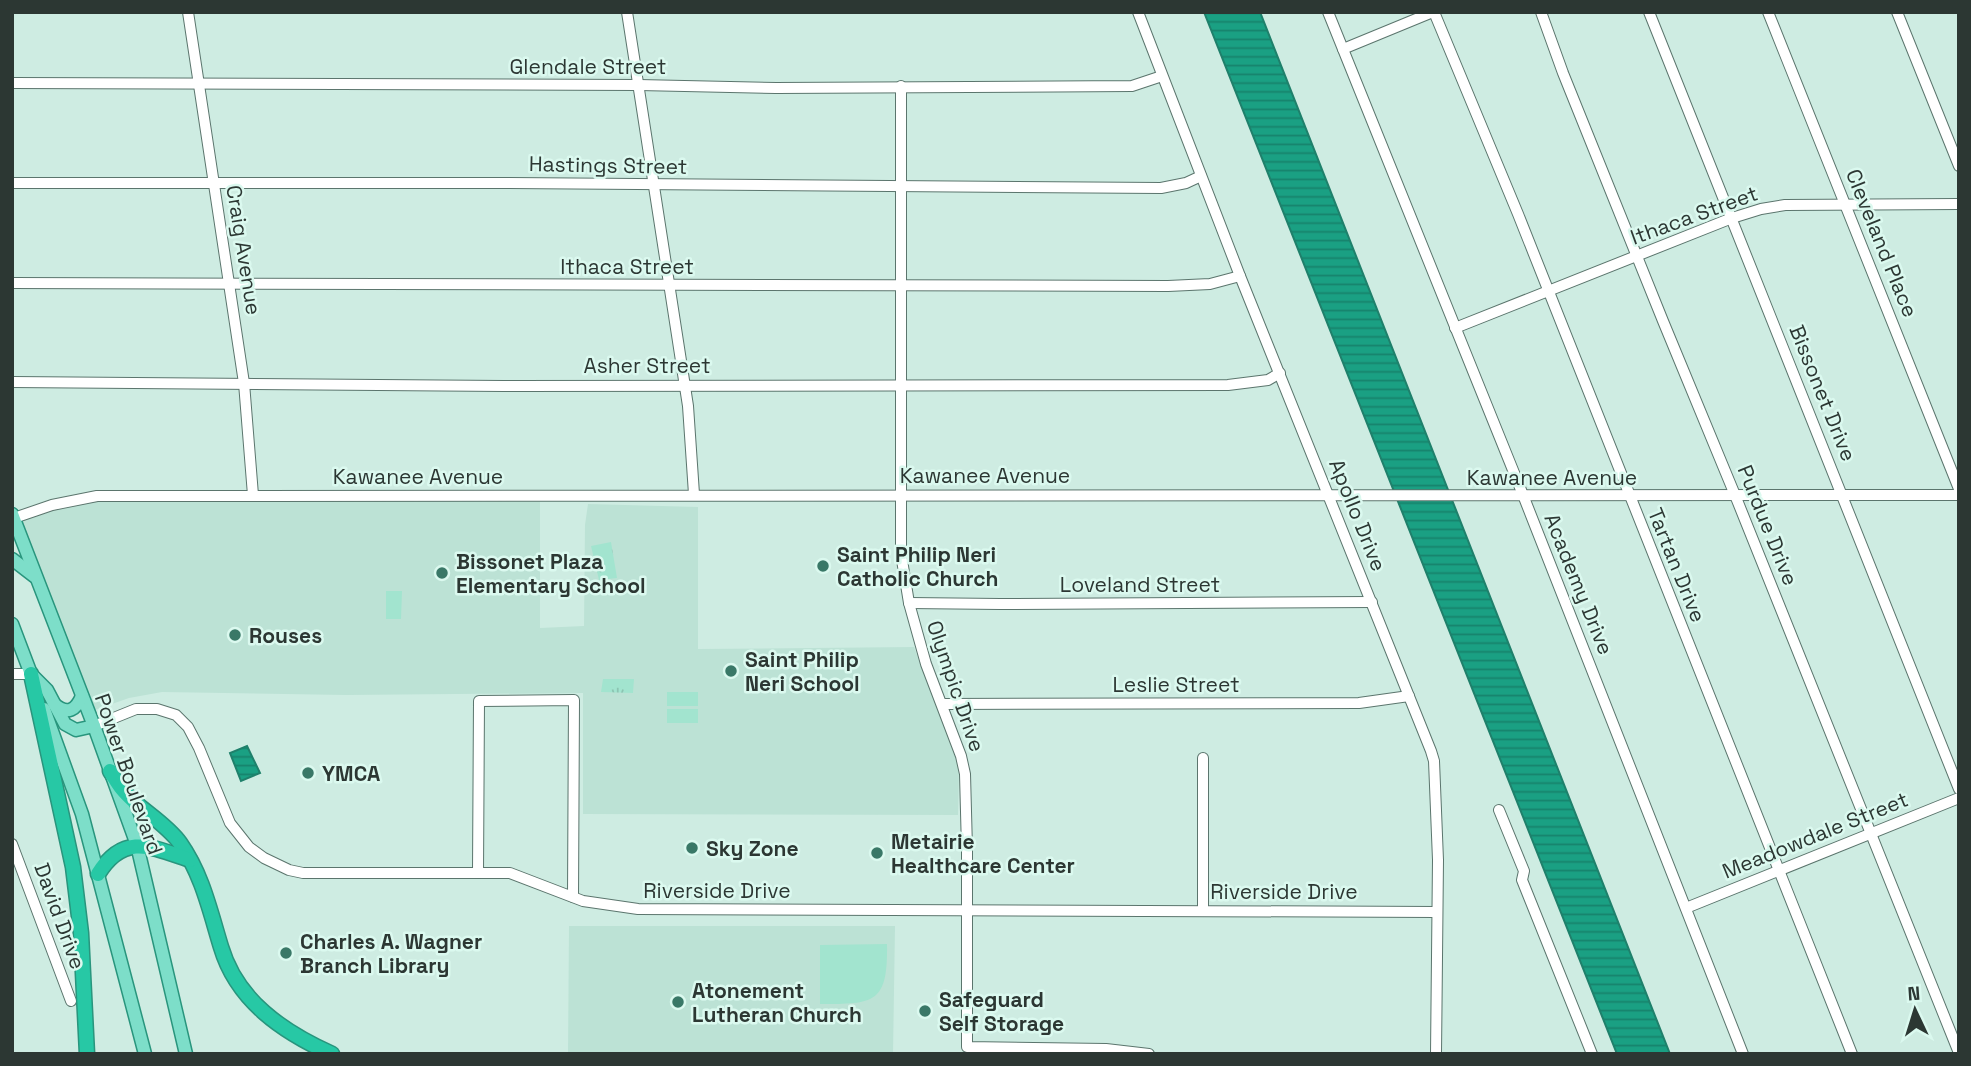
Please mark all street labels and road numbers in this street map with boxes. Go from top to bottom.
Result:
street label: Glendale Street [509,53,667,80]
street label: Hastings Street [529,150,687,180]
street label: Cleveland Place [1840,165,1924,321]
street label: Ithaca Street [1627,179,1761,251]
street label: Craig Avenue [220,183,268,317]
street label: Ithaca Street [560,253,694,280]
street label: Bissonet Drive [1783,321,1863,465]
street label: Asher Street [583,352,711,379]
street label: Apollo Drive [1323,455,1393,575]
street label: Purdue Drive [1732,461,1804,589]
street label: Kawanee Avenue [900,462,1070,489]
street label: Kawanee Avenue [333,463,503,490]
street label: Kawanee Avenue [1467,464,1637,491]
street label: Tartan Drive [1642,504,1712,626]
street label: Academy Drive [1538,509,1620,659]
street label: Loveland Street [1060,571,1220,598]
street label: Olympic Drive [921,617,991,755]
street label: Leslie Street [1112,671,1240,698]
street label: Power Boulevard [89,690,169,858]
street label: Meadowdale Street [1718,785,1912,885]
street label: David Drive [28,859,92,973]
street label: Riverside Drive [643,877,791,904]
street label: Riverside Drive [1210,878,1358,905]

